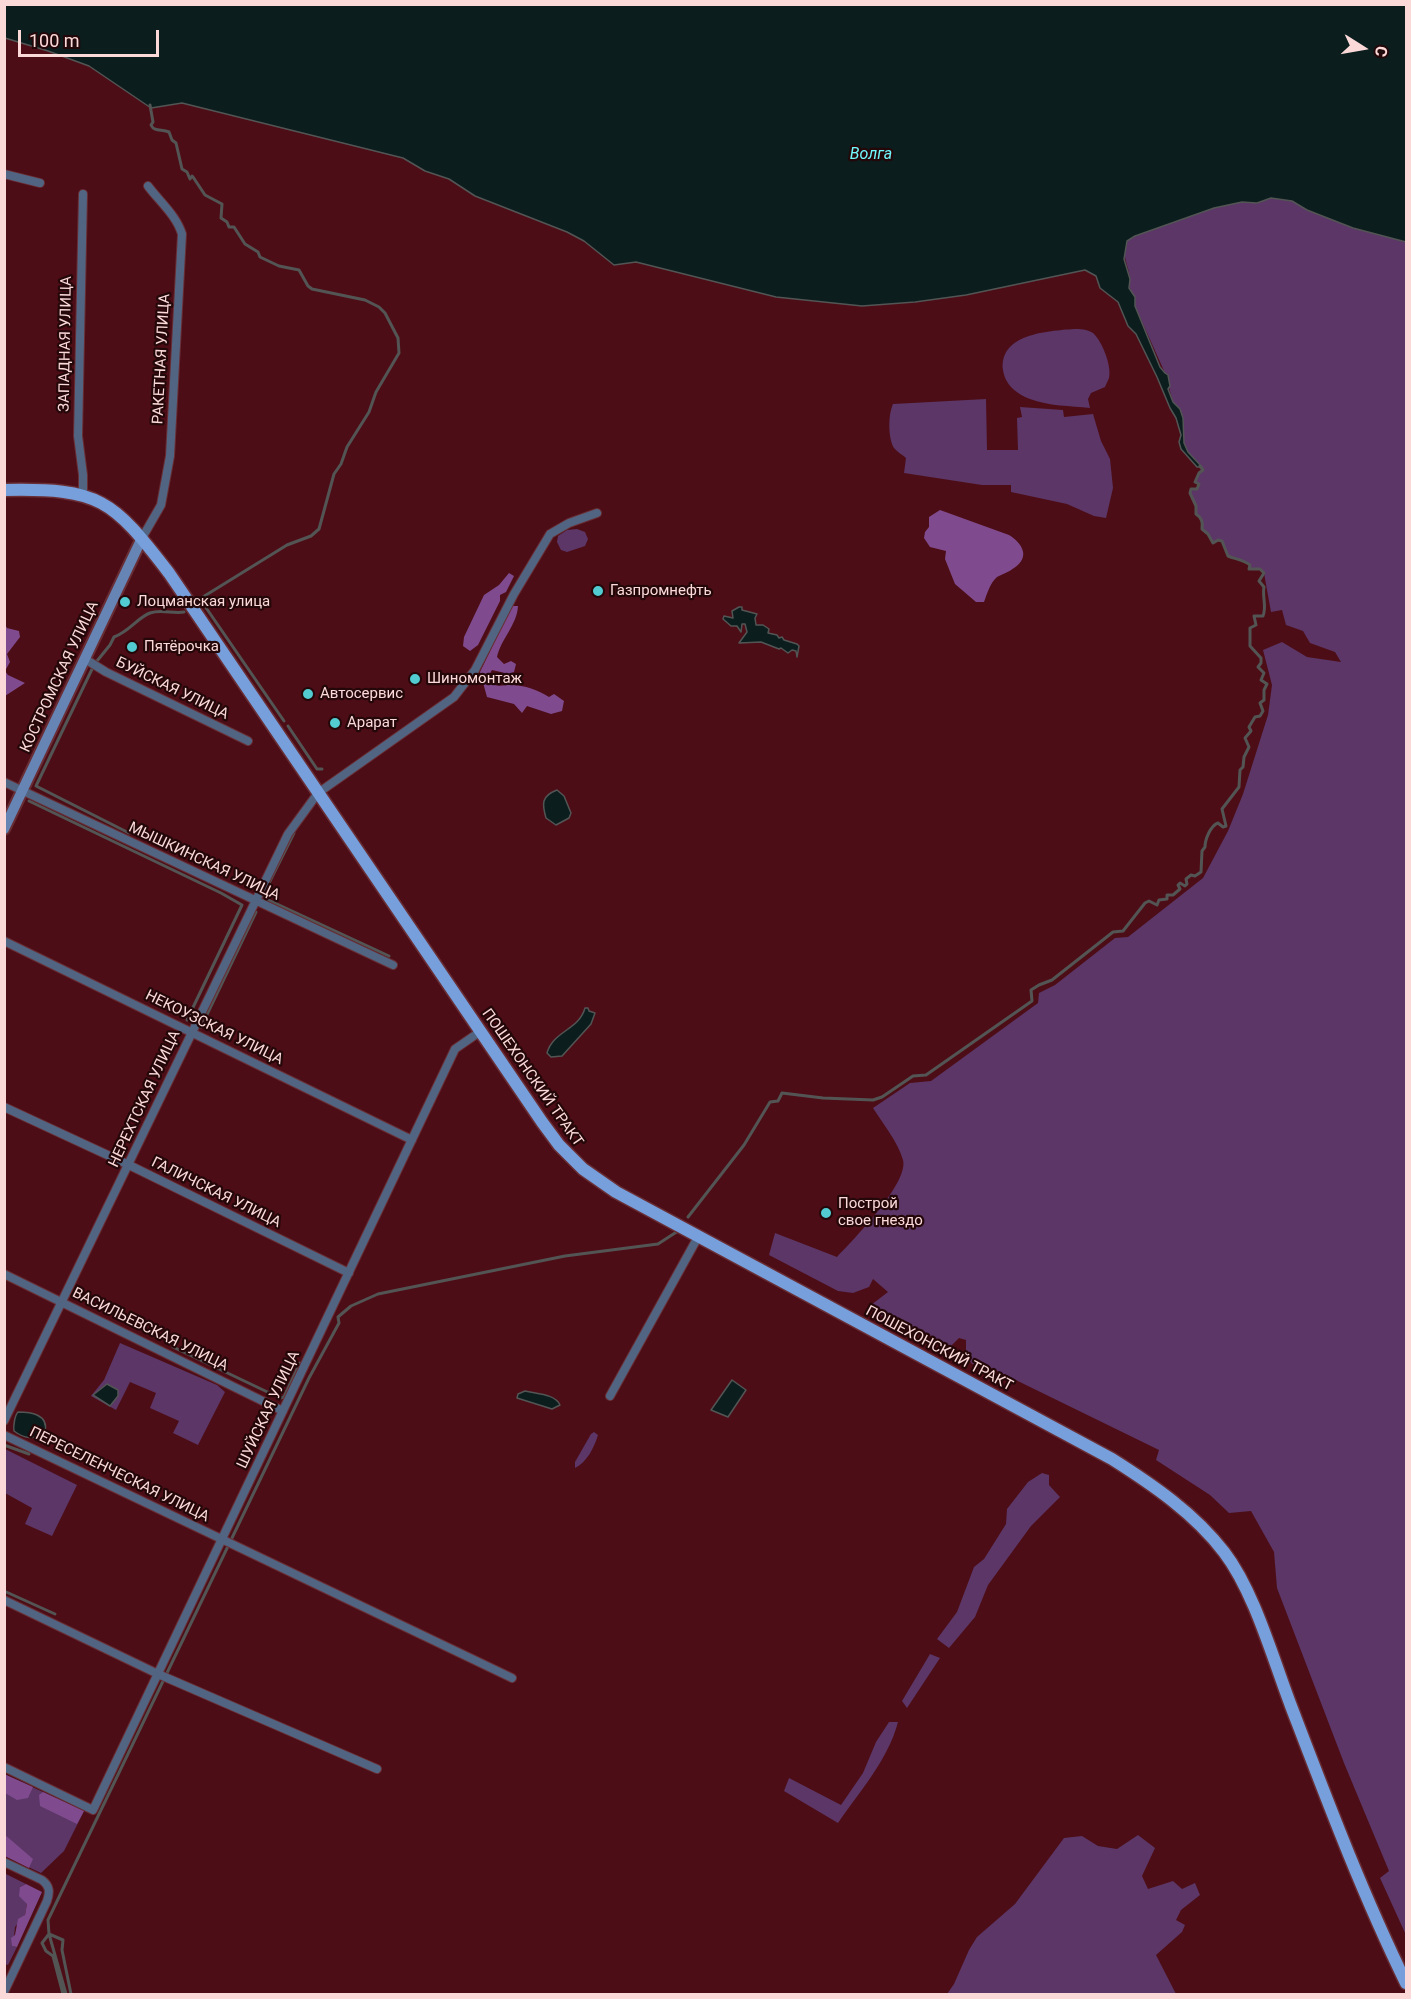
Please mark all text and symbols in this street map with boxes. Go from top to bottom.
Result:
scale bar [21,18,162,56]
north arrow [1333,18,1393,78]
text: 100 m [29,30,80,51]
text: С [1371,45,1391,58]
water label: Волга [850,145,892,165]
street label: ЗАПАДНАЯ УЛИЦА [56,276,76,412]
street label: РАКЕТНАЯ УЛИЦА [150,293,174,425]
place label: Газпромнефть [610,582,712,600]
marker: Газпромнефть [591,584,605,598]
place label: Лоцманская улица [137,593,270,611]
marker: Лоцманская улица [118,595,132,609]
street label: КОСТРОМСКАЯ УЛИЦА [17,599,103,755]
place label: Пятёрочка [144,638,219,656]
marker: Пятёрочка [125,640,139,654]
street label: БУЙСКАЯ УЛИЦА [113,654,231,724]
place label: Шиномонтаж [427,670,522,688]
marker: Шиномонтаж [408,672,422,686]
place label: Автосервис [320,685,403,703]
marker: Автосервис [301,687,315,701]
place label: Арарат [347,714,397,732]
marker: Арарат [328,716,342,730]
street label: МЫШКИНСКАЯ УЛИЦА [125,819,283,905]
street label: НЕКОУЗСКАЯ УЛИЦА [142,987,286,1069]
street label: ПОШЕХОНСКИЙ ТРАКТ [478,1006,586,1150]
street label: НЕРЕХТСКАЯ УЛИЦА [105,1028,185,1170]
street label: ГАЛИЧСКАЯ УЛИЦА [148,1154,284,1232]
place label: Построй свое гнездо [838,1195,923,1230]
marker: Построй свое гнездо [819,1206,833,1220]
street label: ВАСИЛЬЕВСКАЯ УЛИЦА [69,1284,231,1376]
street label: ПОШЕХОНСКИЙ ТРАКТ [862,1303,1016,1395]
street label: ШУЙСКАЯ УЛИЦА [234,1348,304,1472]
street label: ПЕРЕСЕЛЕНЧЕСКАЯ УЛИЦА [26,1424,212,1526]

